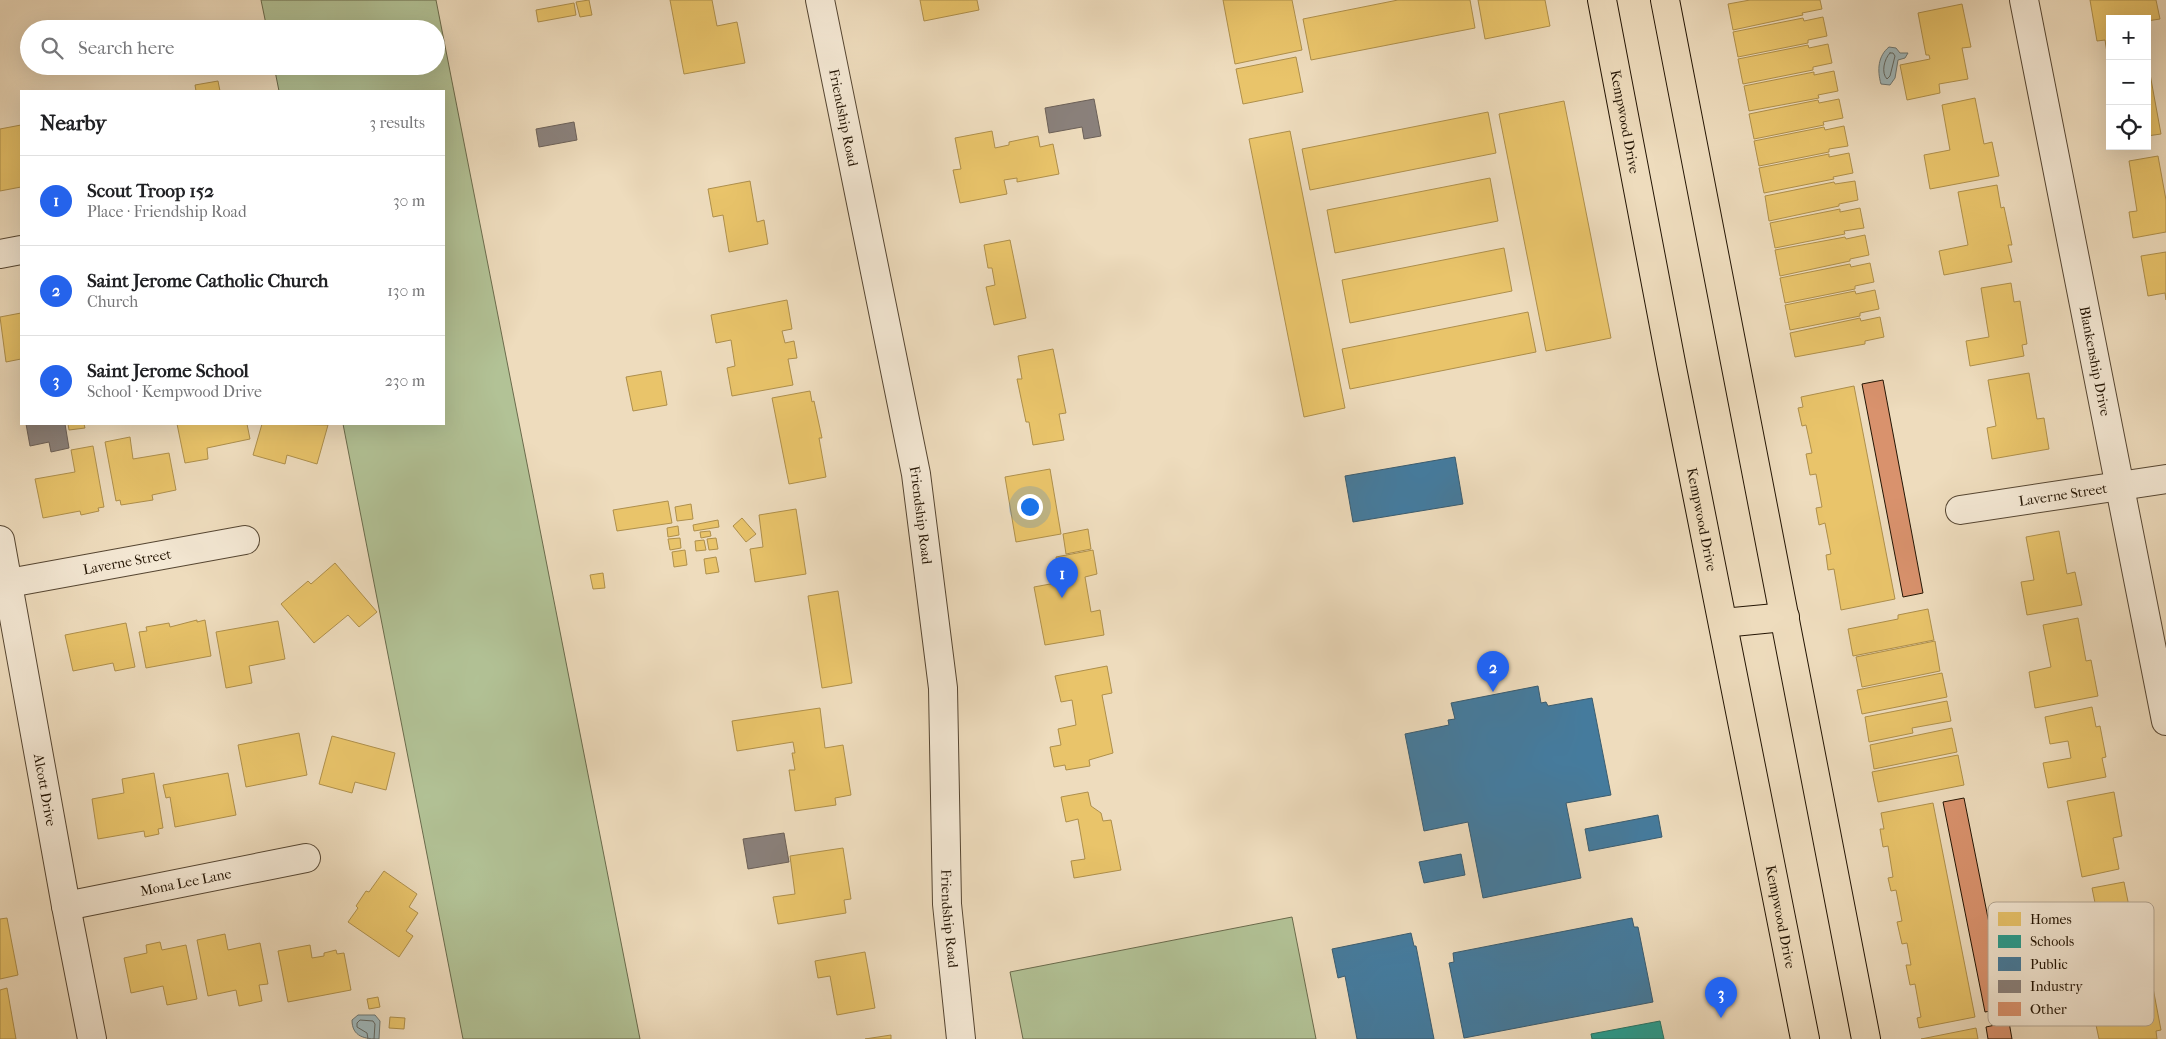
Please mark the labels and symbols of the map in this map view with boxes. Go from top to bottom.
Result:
street label: Friendship Road [825,67,862,168]
street label: Kempwood Drive [1607,69,1643,175]
street label: Blankenship Drive [2075,305,2114,418]
street label: Friendship Road [906,464,935,566]
street label: Kempwood Drive [1683,466,1720,573]
street label: Laverne Street [2017,480,2108,510]
your location [1017,494,1043,520]
street label: Laverne Street [82,546,173,578]
pin: 1 [1046,557,1078,598]
pin: 2 [1477,651,1509,692]
street label: Alcott Drive [30,751,59,828]
street label: Kempwood Drive [1762,864,1799,970]
street label: Mona Lee Lane [139,865,233,900]
street label: Friendship Road [937,869,962,969]
legend [1988,902,2154,1026]
text: Homes [2030,911,2072,928]
text: Schools [2030,933,2074,950]
text: Public [2030,956,2068,973]
pin: 3 [1705,977,1737,1018]
text: Industry [2030,978,2083,995]
text: Other [2030,1001,2067,1018]

